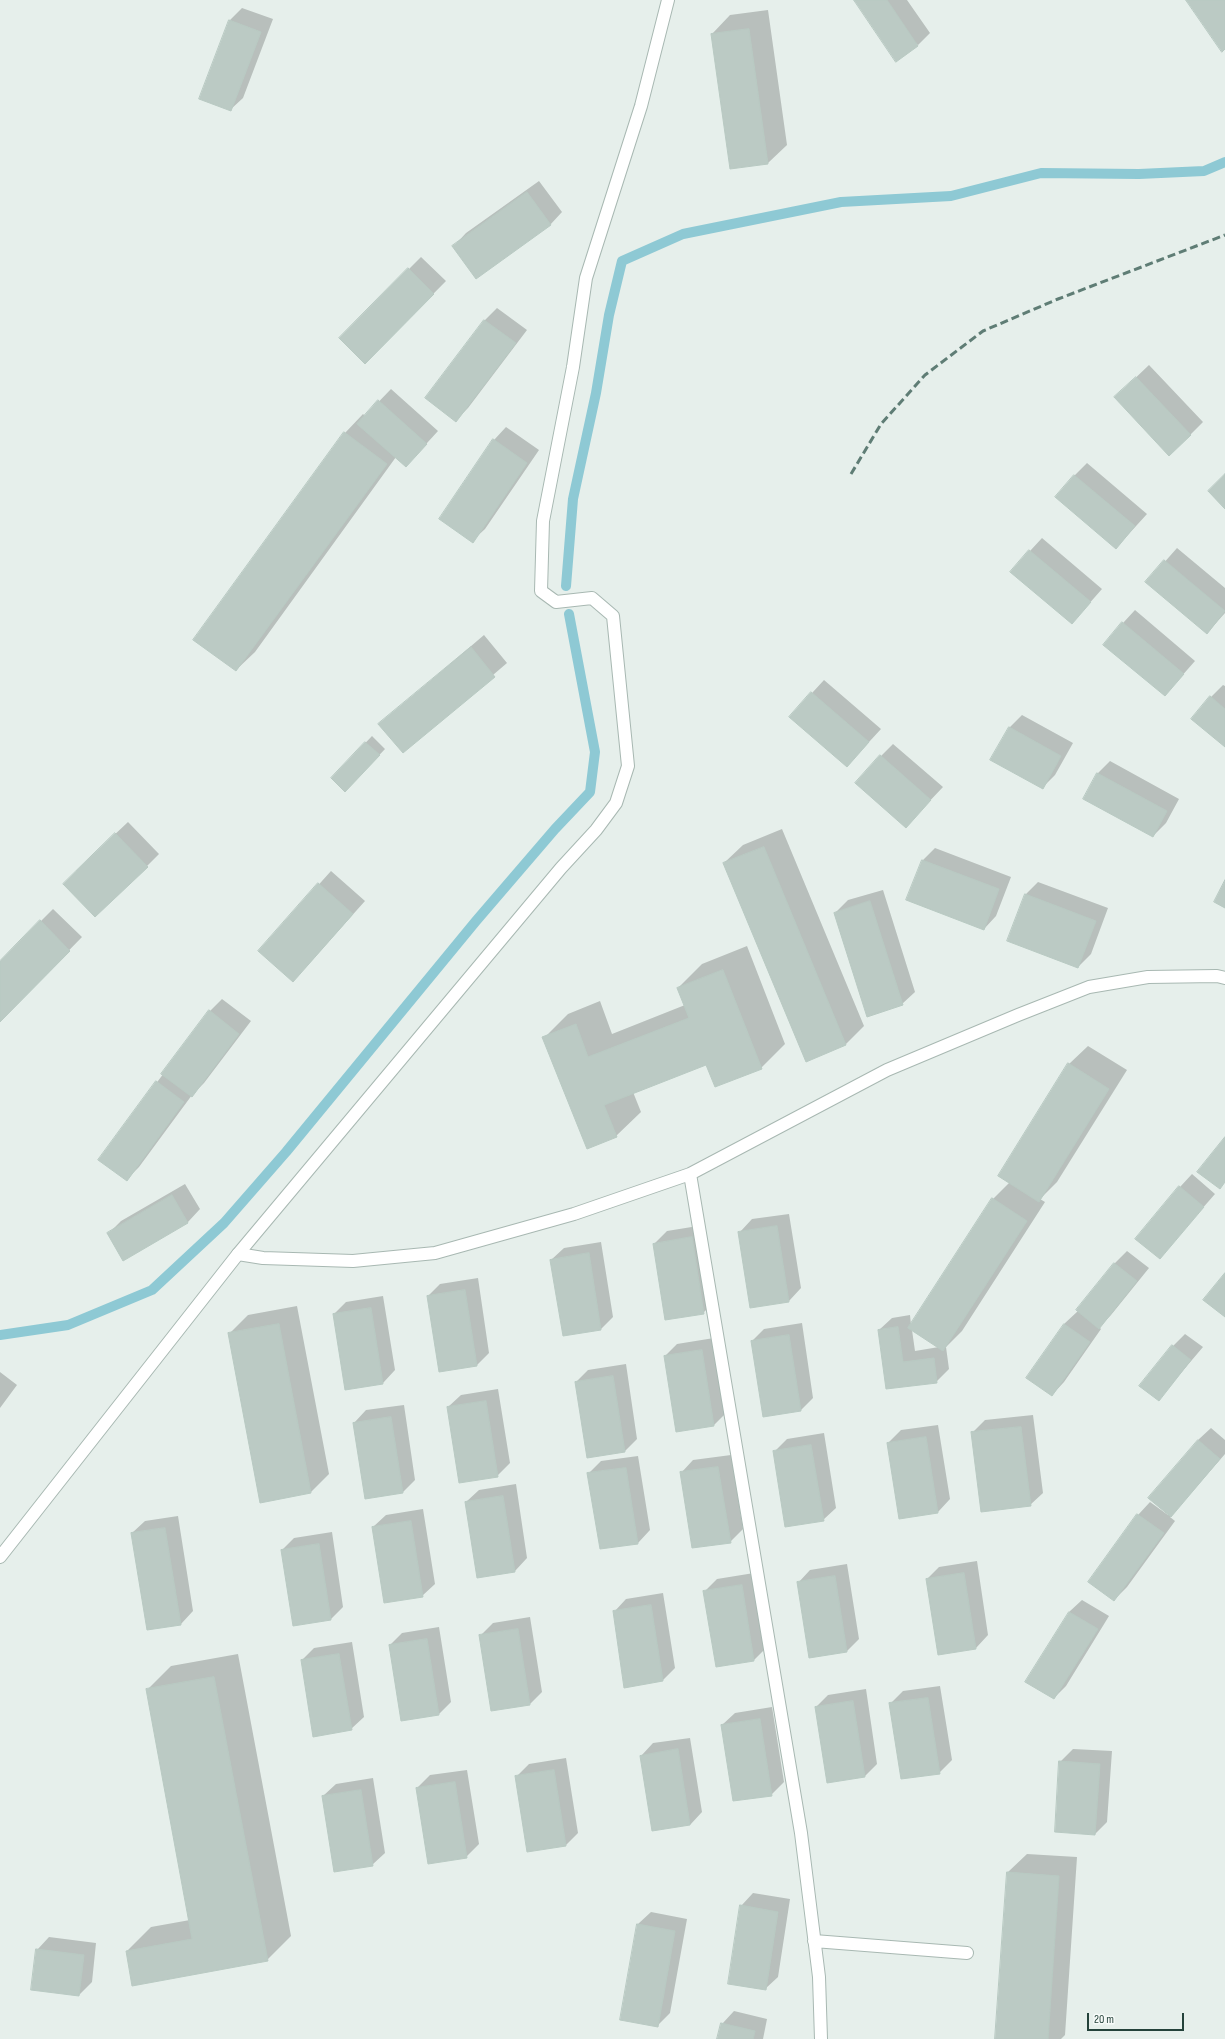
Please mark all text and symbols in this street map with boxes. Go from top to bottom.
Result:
scale bar [1089,2005,1186,2031]
text: 20 m [1094,2012,1114,2027]

